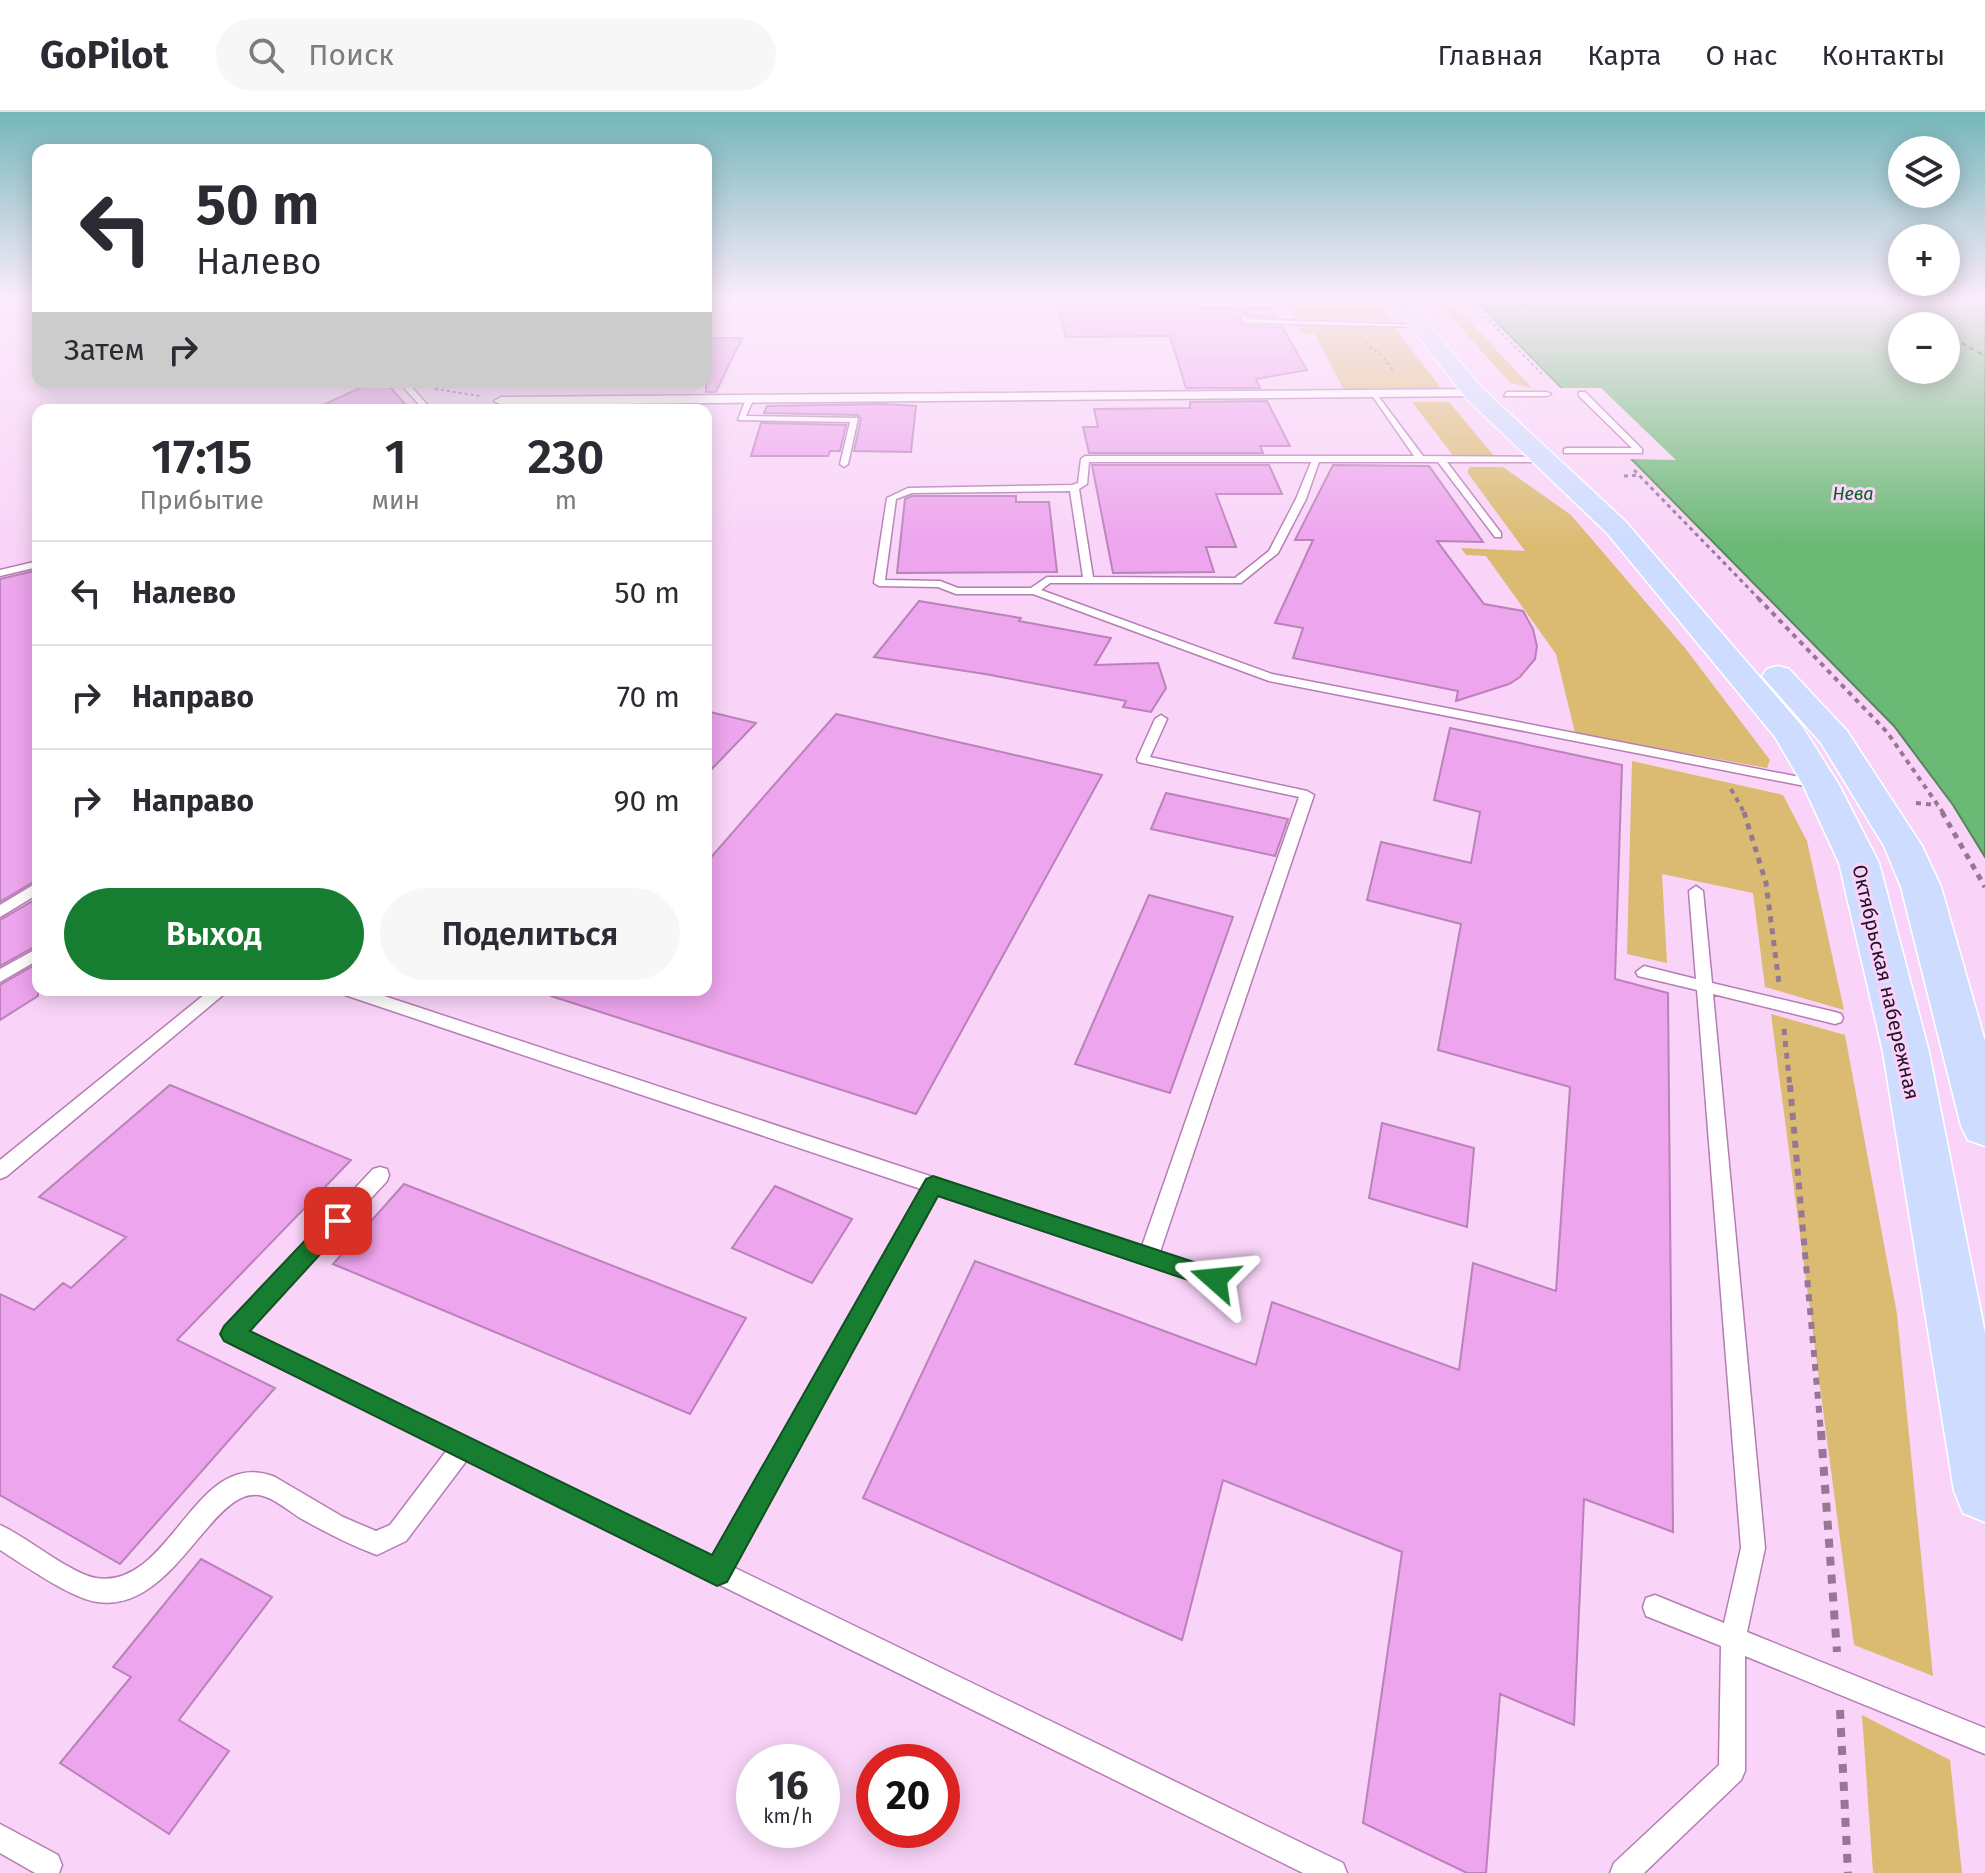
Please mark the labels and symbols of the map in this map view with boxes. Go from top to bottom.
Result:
water label: Нева [1832,483,1874,505]
street label: Октябрьская набережная [1847,862,1925,1102]
pin [304,1187,372,1255]
position arrow [1173,1237,1257,1321]
speed limit sign: 20 [856,1744,960,1848]

